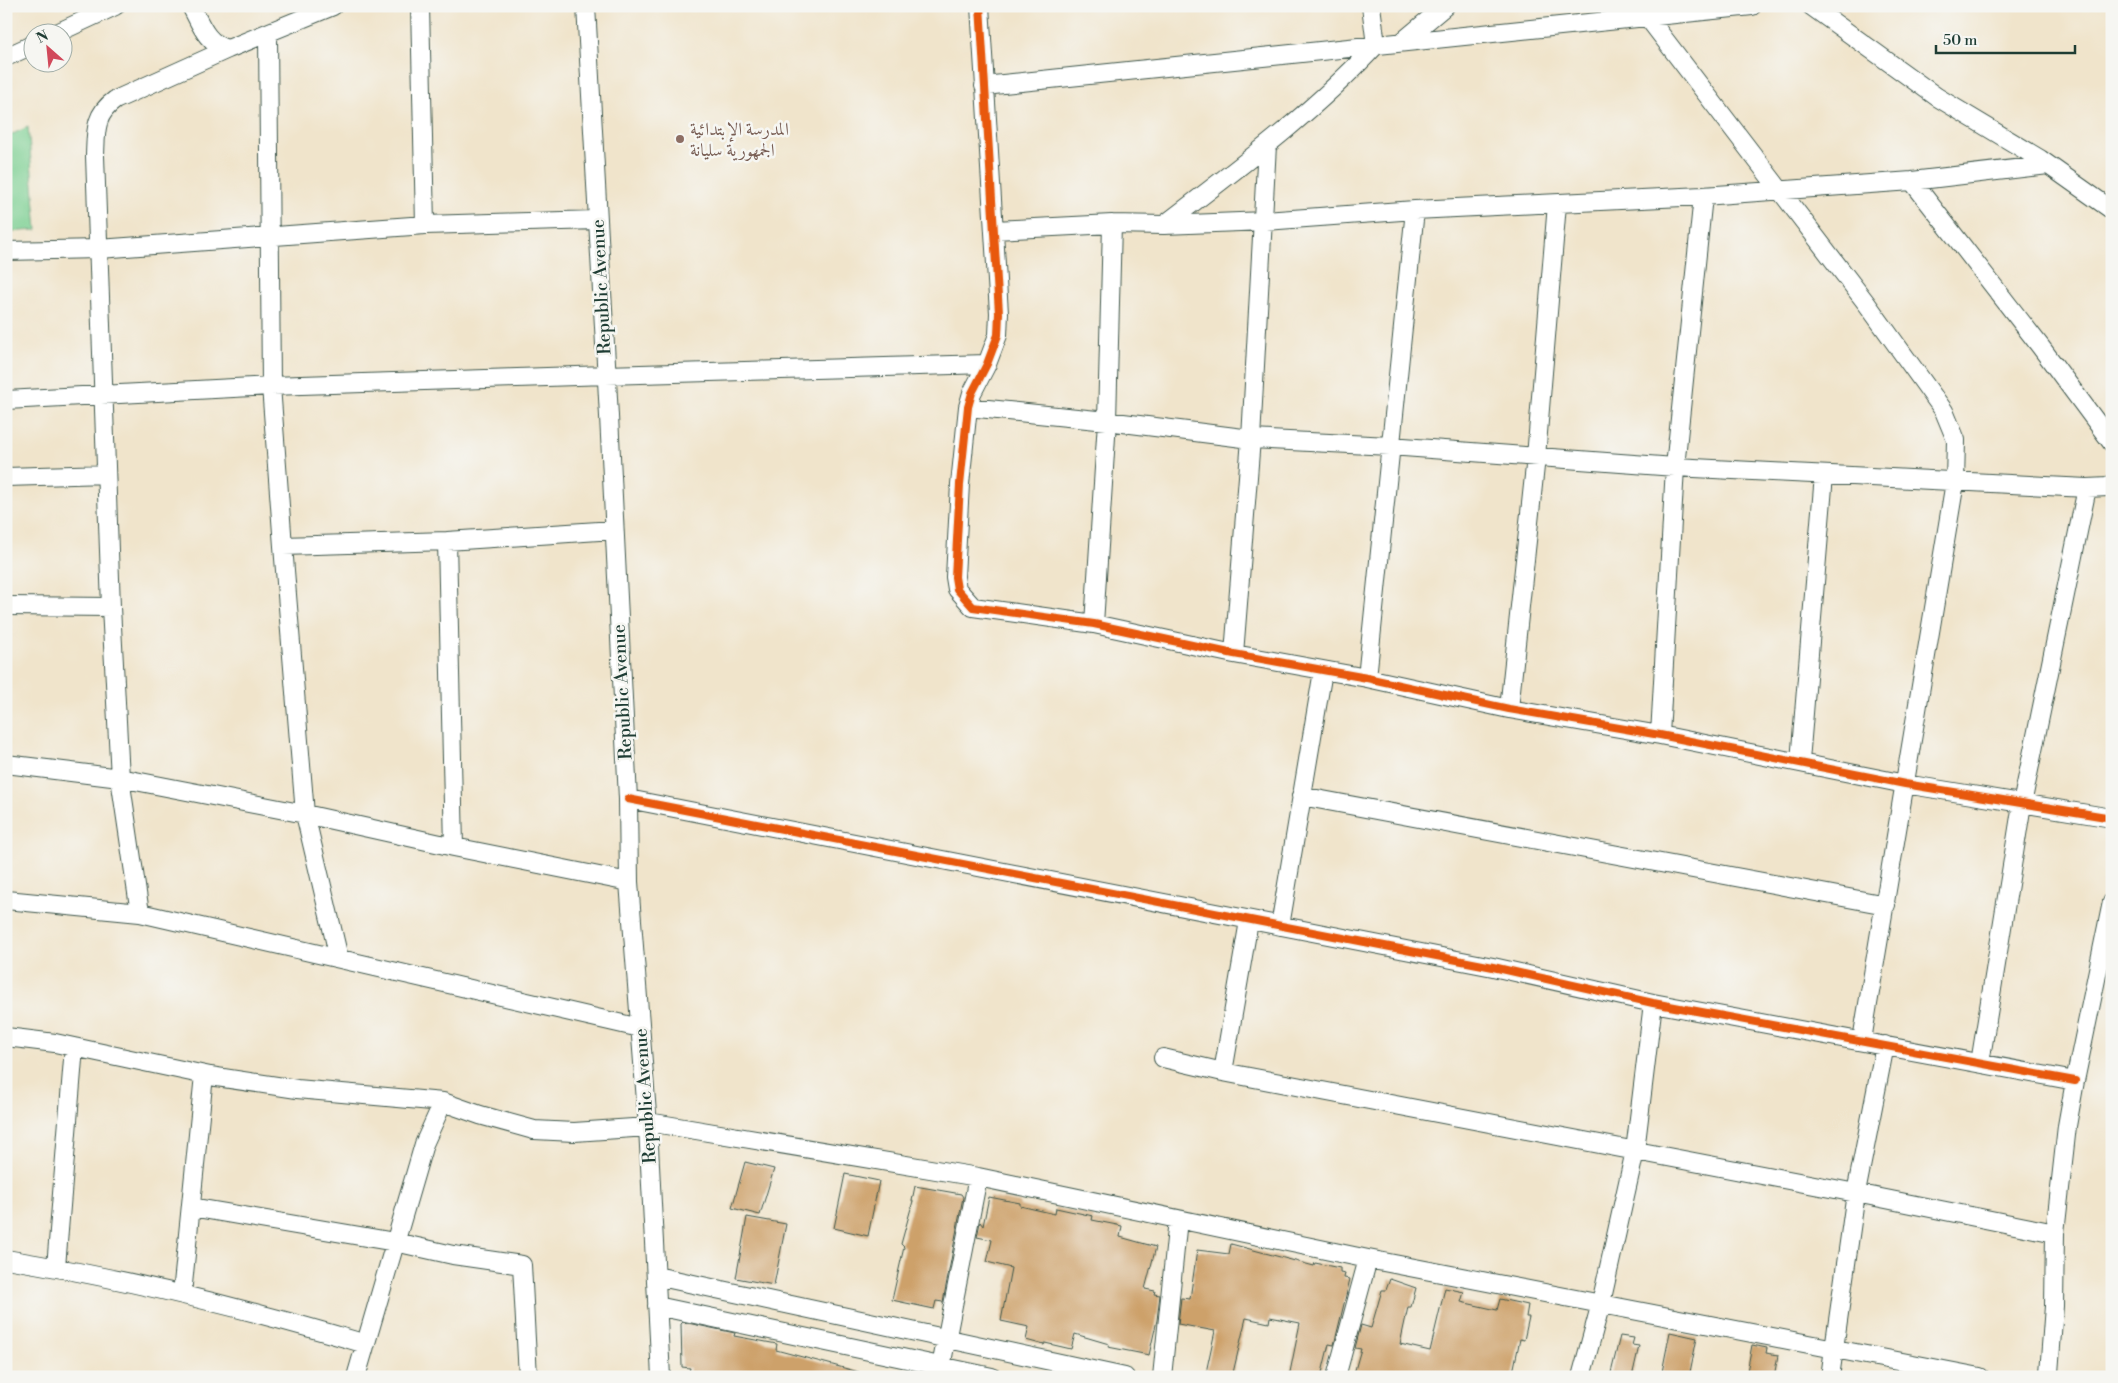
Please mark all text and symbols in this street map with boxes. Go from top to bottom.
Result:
north arrow [22,22,72,72]
scale bar [1936,22,2074,54]
text: N [34,27,52,48]
text: 50 m [1943,31,1977,50]
place label: المدرسة الإبتدائية الجمهورية سليانة [690,118,789,162]
marker: المدرسة الإبتدائية الجمهورية سليانة [674,133,686,145]
street label: Republic Avenue [586,219,617,355]
street label: Republic Avenue [607,624,638,760]
street label: Republic Avenue [629,1027,662,1164]

